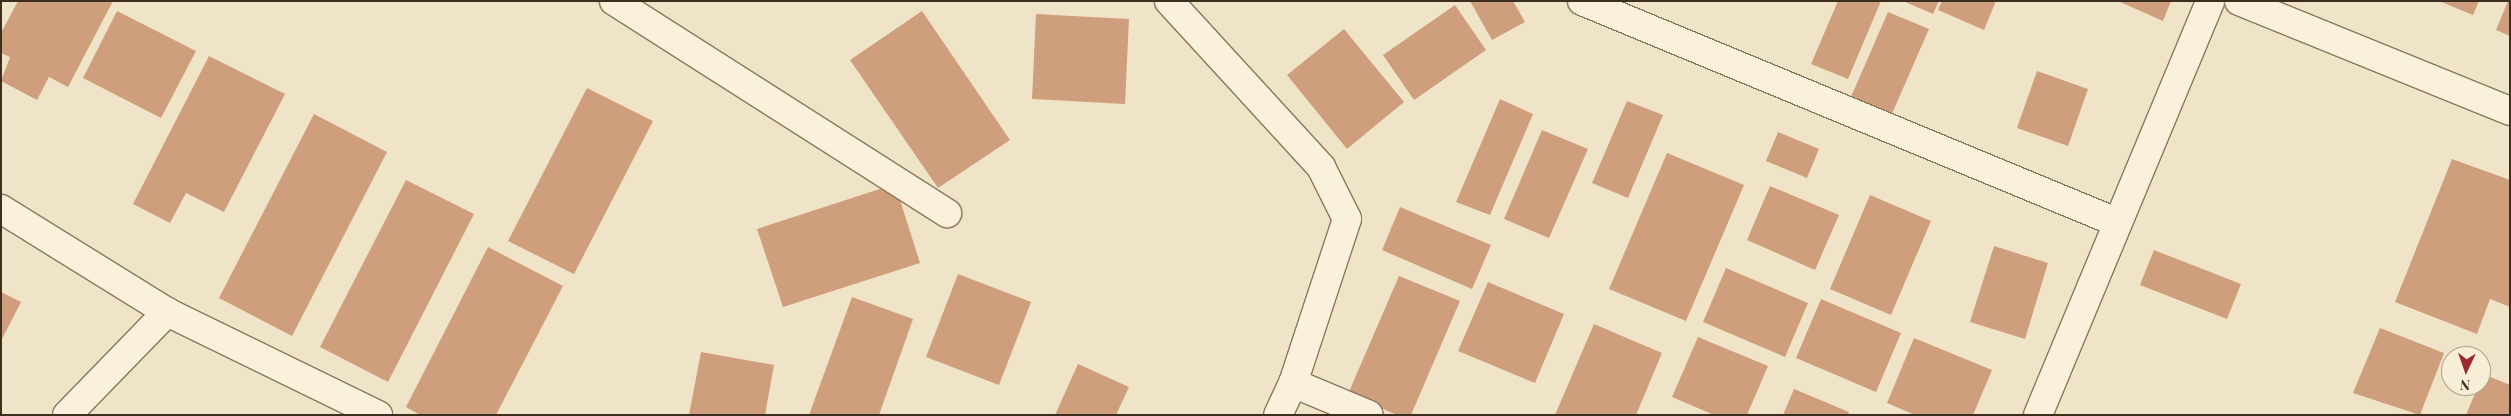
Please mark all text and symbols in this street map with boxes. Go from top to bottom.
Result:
north arrow [2441,346,2491,396]
text: N [2460,376,2471,395]

